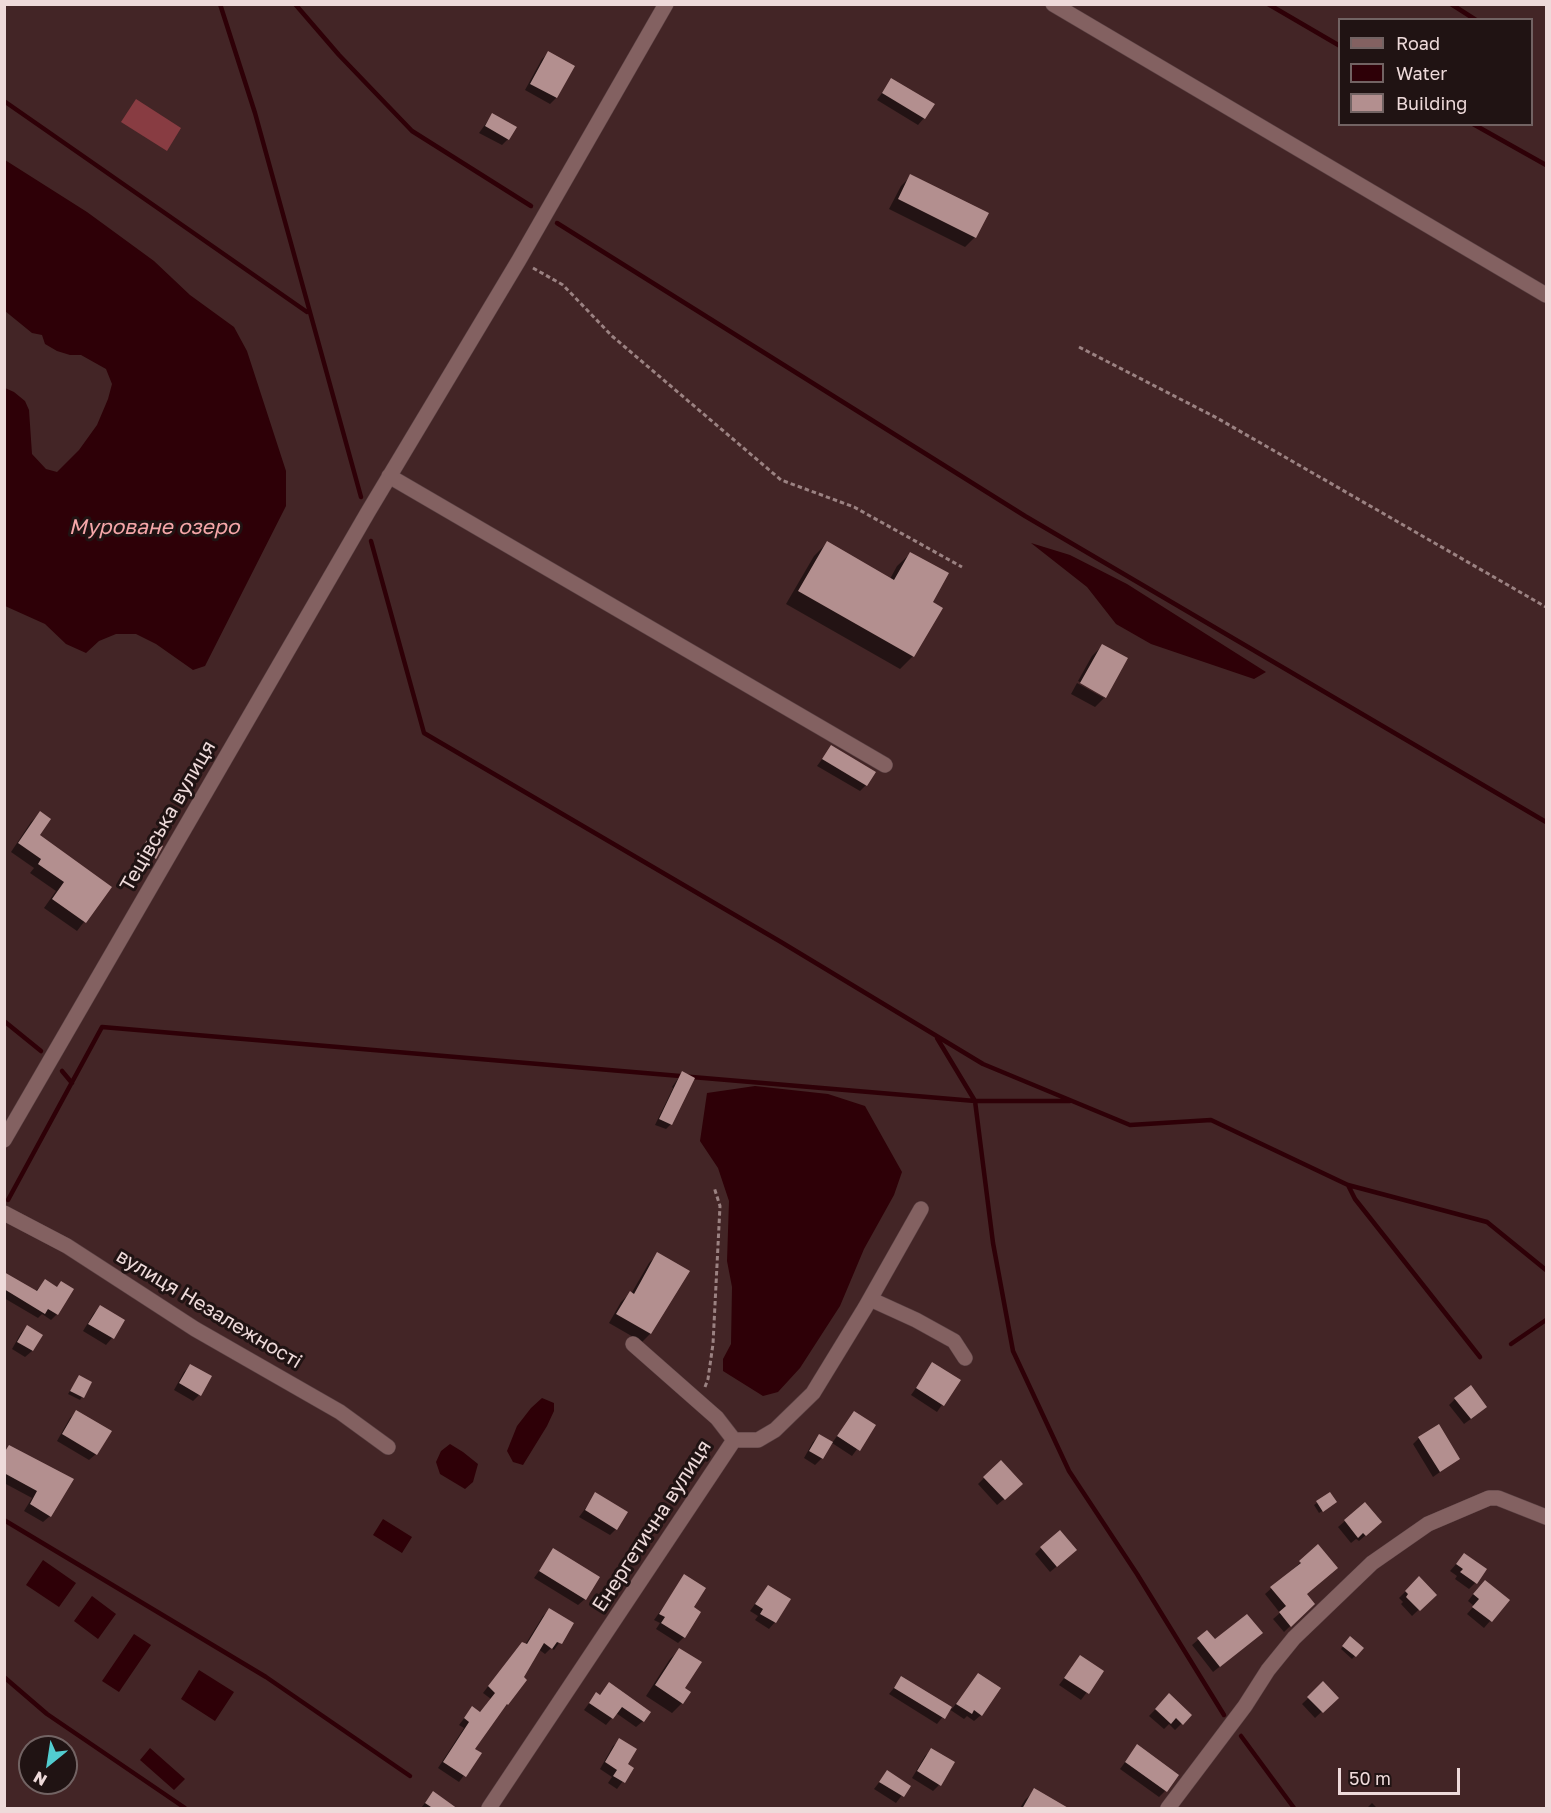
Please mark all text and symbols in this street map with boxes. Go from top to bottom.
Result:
legend [1338,18,1533,126]
text: Road [1396,32,1440,54]
text: Water [1396,62,1447,84]
text: Building [1396,92,1467,114]
water label: Муроване озеро [69,514,239,540]
street label: Тецівська вулиця [115,736,221,896]
street label: вулиця Незалежності [112,1244,306,1374]
street label: Енергетична вулиця [587,1436,717,1616]
north arrow [18,1735,78,1795]
scale bar [1341,1756,1462,1794]
text: N [30,1767,50,1791]
text: 50 m [1349,1767,1391,1789]

